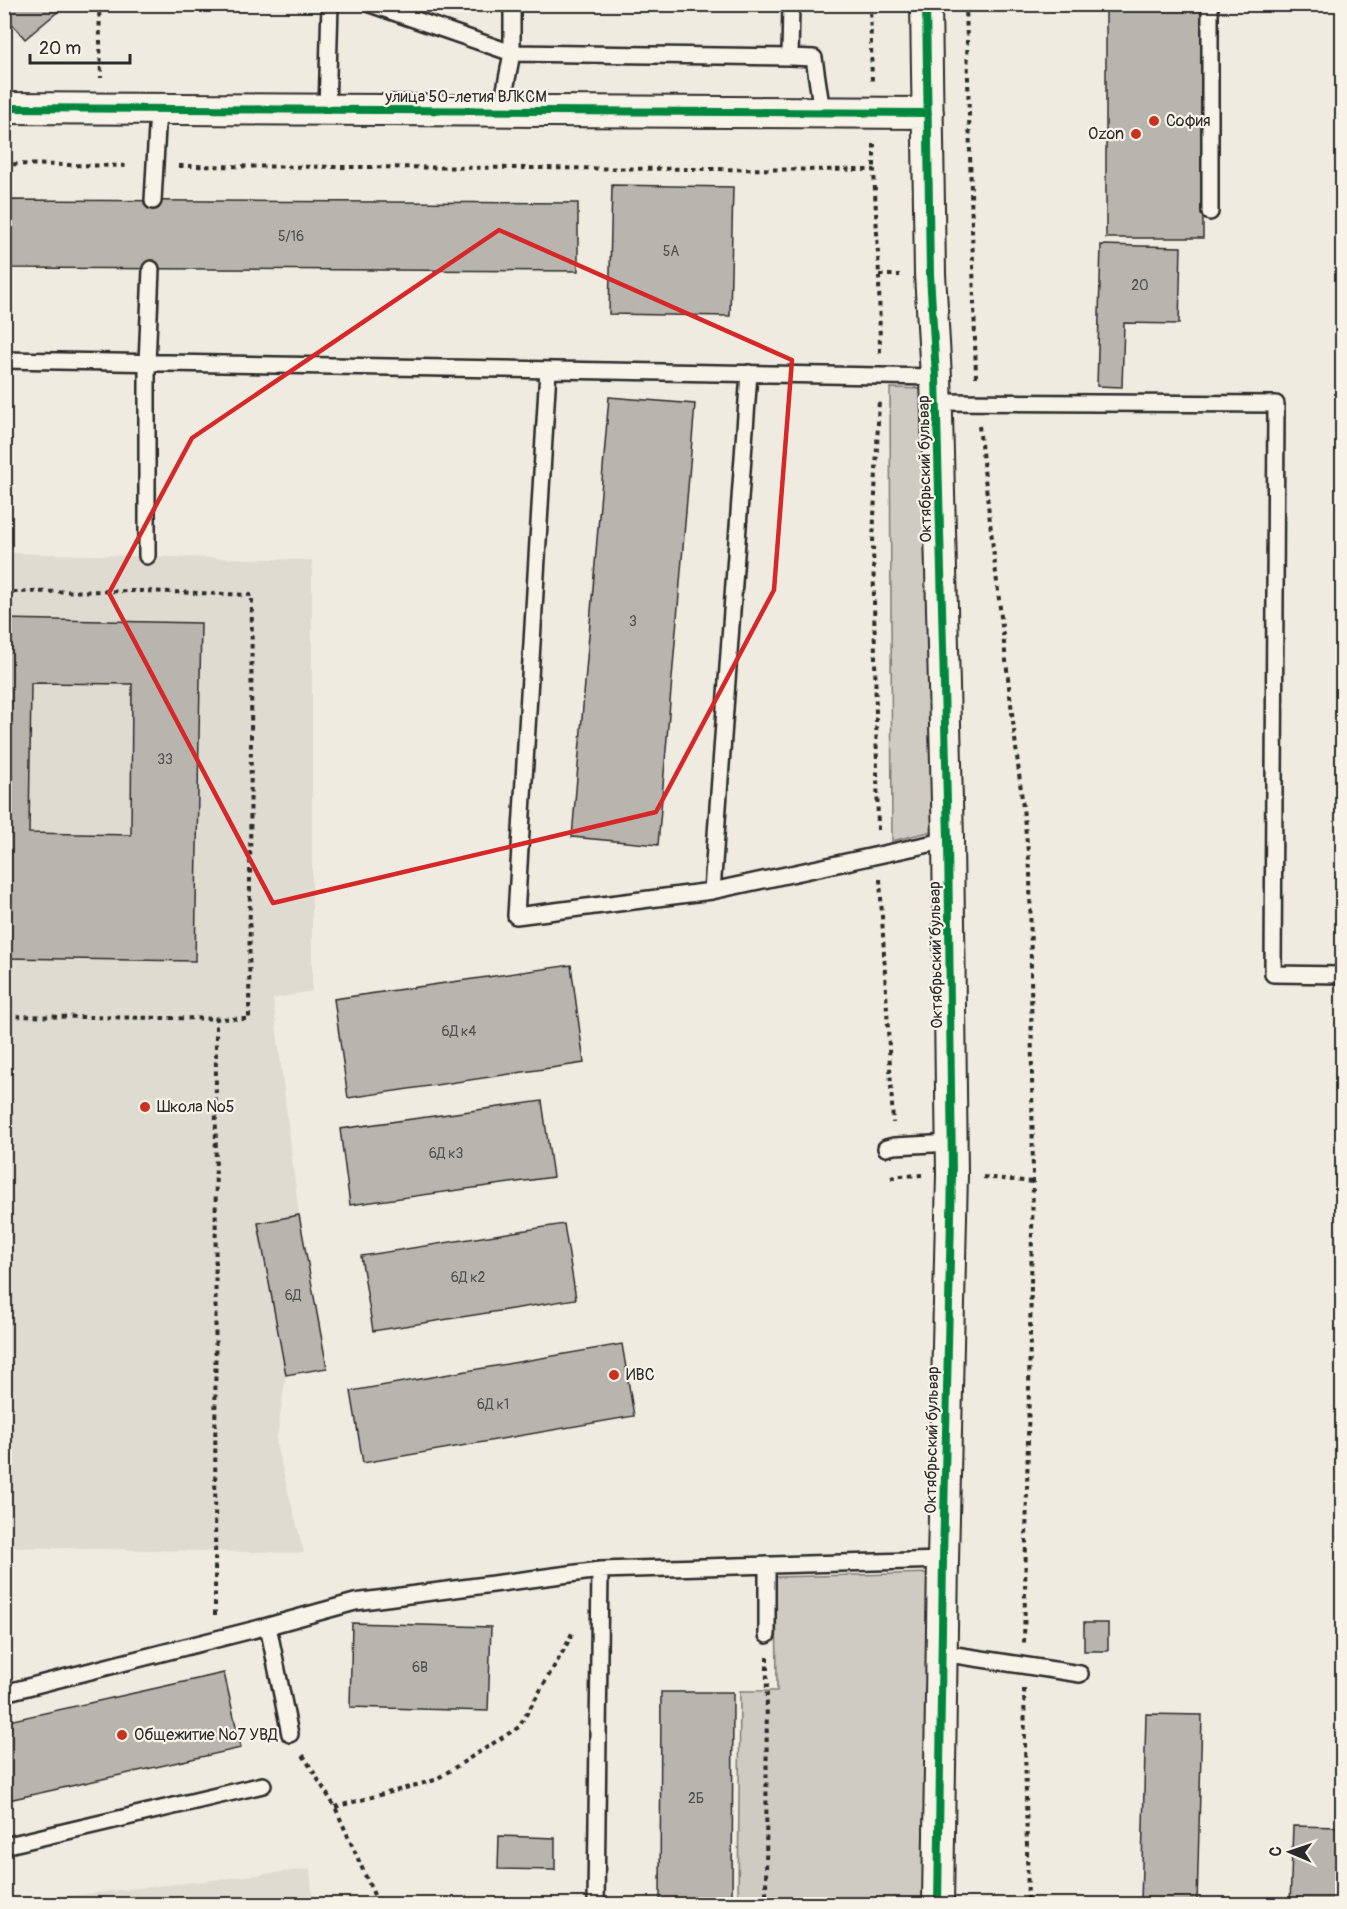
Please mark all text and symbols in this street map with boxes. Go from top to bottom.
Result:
scale bar [30,27,130,65]
text: 20 m [39,37,81,60]
street label: улица 50-летия ВЛКСМ [384,87,547,107]
place label: София [1166,111,1210,131]
marker: София [1147,114,1161,128]
place label: Ozon [1088,124,1124,144]
marker: Ozon [1129,127,1143,141]
house number: 5/16 [278,228,304,245]
house number: 5А [663,243,679,260]
house number: 20 [1131,277,1149,294]
street label: Октябрьский бульвар [914,395,936,543]
house number: 3 [629,613,637,630]
house number: 33 [157,751,173,768]
street label: Октябрьский бульвар [925,881,947,1029]
house number: 6Д к4 [442,1023,476,1040]
place label: Школа №5 [157,1097,234,1117]
marker: Школа №5 [138,1100,152,1114]
house number: 6Д к3 [429,1145,463,1162]
house number: 6Д к2 [451,1269,485,1286]
house number: 6Д [285,1287,302,1304]
place label: ИВС [626,1365,655,1385]
street label: Октябрьский бульвар [921,1366,943,1514]
marker: ИВС [607,1368,621,1382]
house number: 6Д к1 [477,1396,509,1413]
house number: 6В [412,1659,428,1676]
place label: Общежитие №7 УВД [134,1725,278,1745]
marker: Общежитие №7 УВД [115,1728,129,1742]
house number: 2Б [688,1790,704,1807]
north arrow [1260,1822,1320,1882]
text: С [1266,1846,1286,1857]

